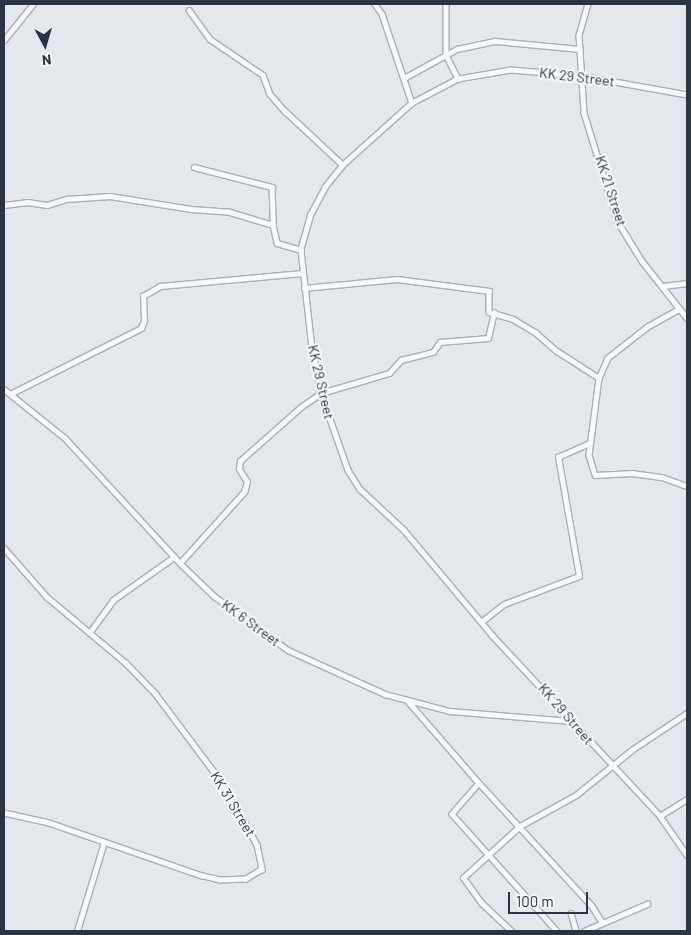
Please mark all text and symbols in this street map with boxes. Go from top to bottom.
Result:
north arrow [20,20,70,70]
text: N [41,51,52,69]
street label: KK 29 Street [538,64,616,90]
street label: KK 21 Street [592,154,630,228]
street label: KK 29 Street [304,343,338,421]
street label: KK 6 Street [219,596,283,650]
street label: KK 29 Street [535,680,597,748]
street label: KK 31 Street [207,768,259,840]
scale bar [511,882,591,914]
text: 100 m [516,892,554,910]

